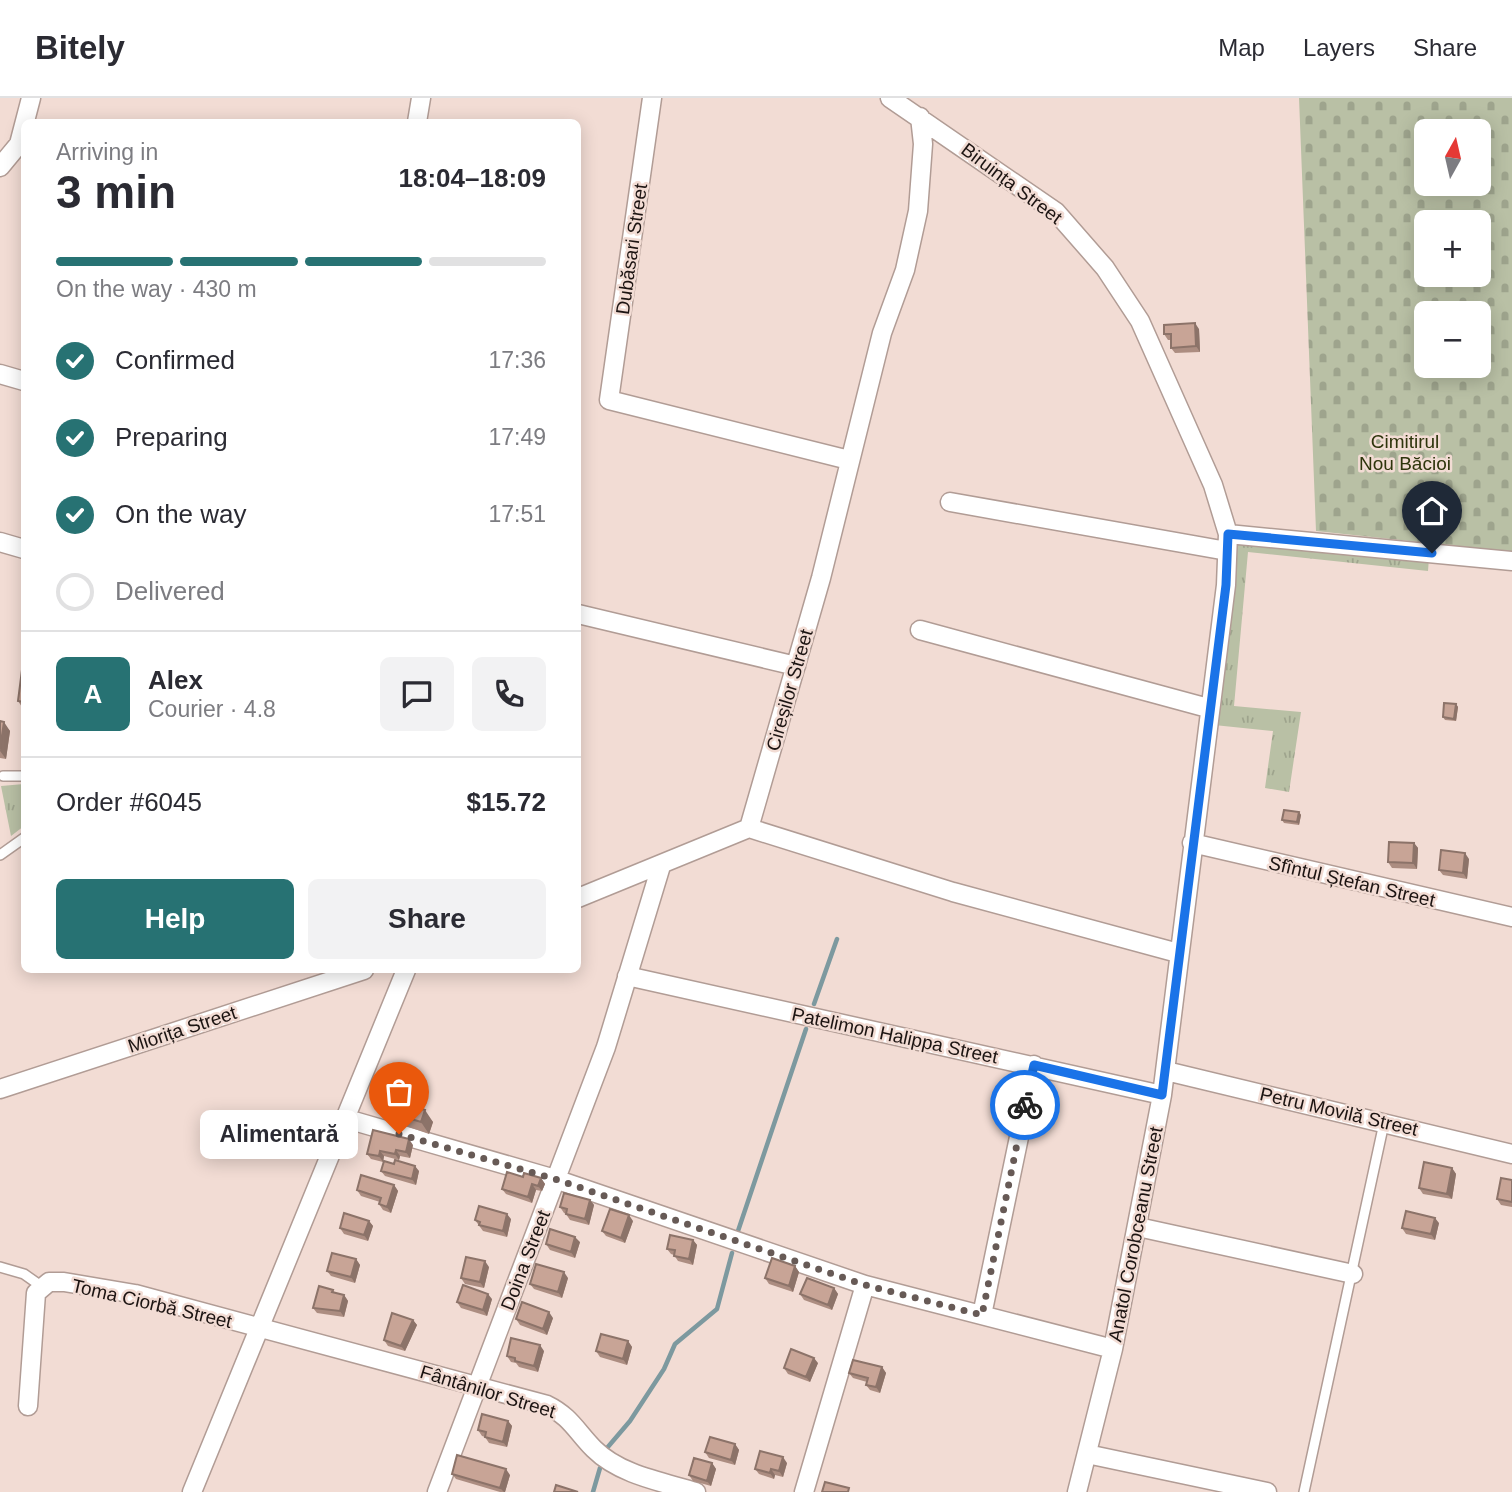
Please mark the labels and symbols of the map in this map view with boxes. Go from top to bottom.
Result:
north arrow [1414,119,1491,196]
street label: Biruința Street [957,139,1067,228]
street label: Dubăsari Street [612,182,651,316]
park label: Cimitirul Nou Băcioi [1359,431,1451,474]
pin [1402,481,1462,553]
street label: Cireșilor Street [762,626,817,753]
street label: Sfîntul Ștefan Street [1267,852,1438,911]
street label: Miorița Street [125,1002,240,1057]
street label: Patelimon Halippa Street [790,1003,1001,1068]
pin [369,1062,429,1134]
courier [990,1070,1060,1140]
street label: Petru Movilă Street [1258,1083,1421,1140]
callout: Alimentară [200,1110,357,1158]
street label: Anatol Corobceanu Street [1104,1124,1167,1343]
street label: Doina Street [497,1206,554,1313]
street label: Toma Ciorbă Street [70,1275,235,1332]
street label: Fântânilor Street [418,1361,559,1422]

